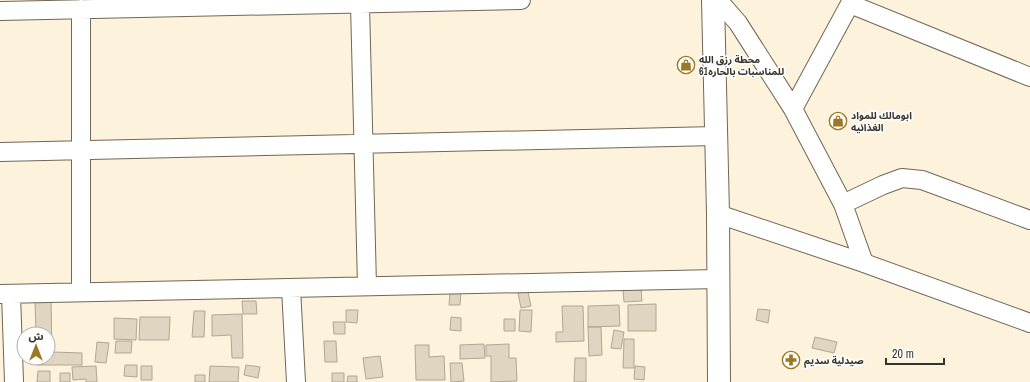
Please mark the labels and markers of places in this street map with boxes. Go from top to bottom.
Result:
place label: محطة رزق الله للمناسبات بالحاره61 [699,53,784,78]
shop icon: محطة رزق الله للمناسبات بالحاره61 [676,55,696,75]
place label: ابومالك للمواد الغذائيه [851,109,912,134]
shop icon: ابومالك للمواد الغذائيه [828,111,848,131]
pharmacy icon: صيدلية سديم [781,350,801,370]
place label: صيدلية سديم [804,354,864,368]

